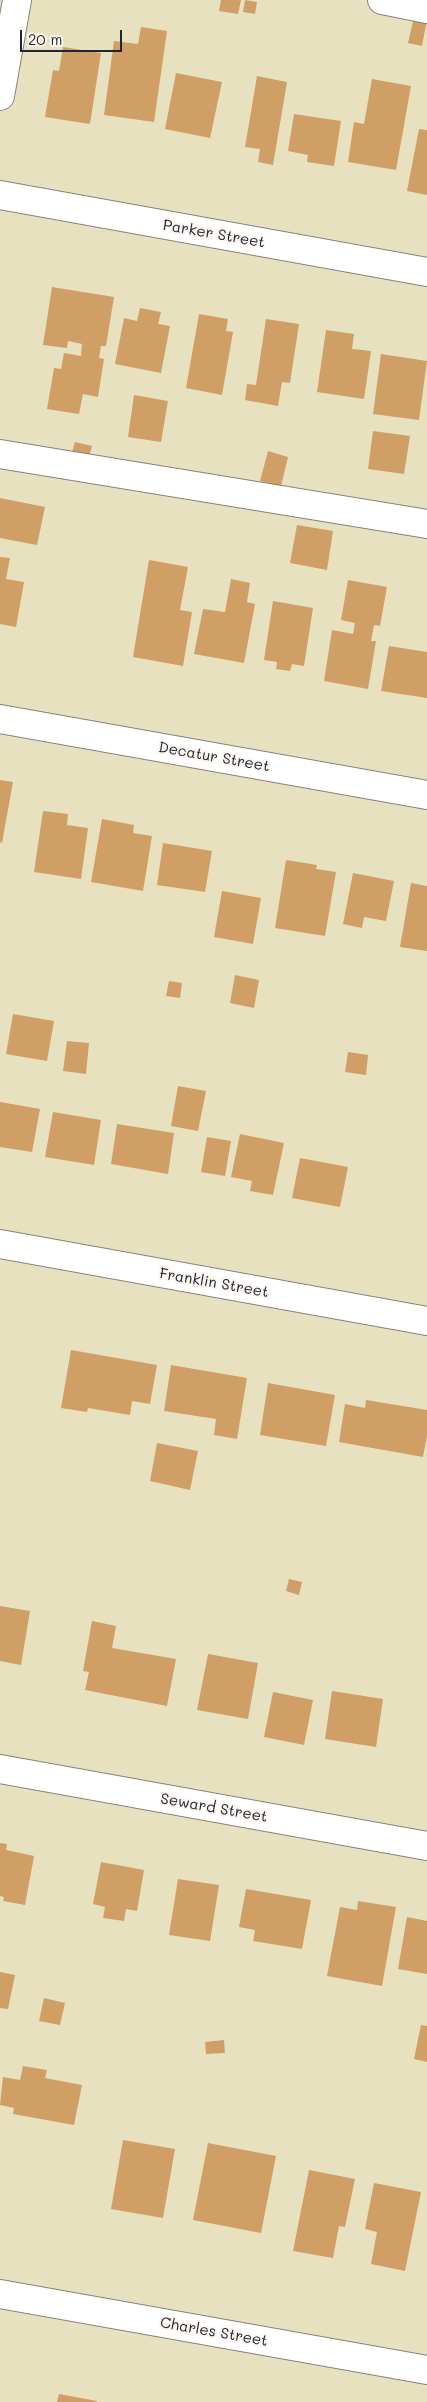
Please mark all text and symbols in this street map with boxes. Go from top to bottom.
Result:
scale bar [22,20,125,52]
text: 20 m [28,29,62,49]
street label: Parker Street [162,216,266,252]
street label: Decatur Street [157,738,271,776]
street label: Franklin Street [158,1265,270,1301]
street label: Seward Street [159,1790,269,1826]
street label: Charles Street [159,2314,269,2350]

